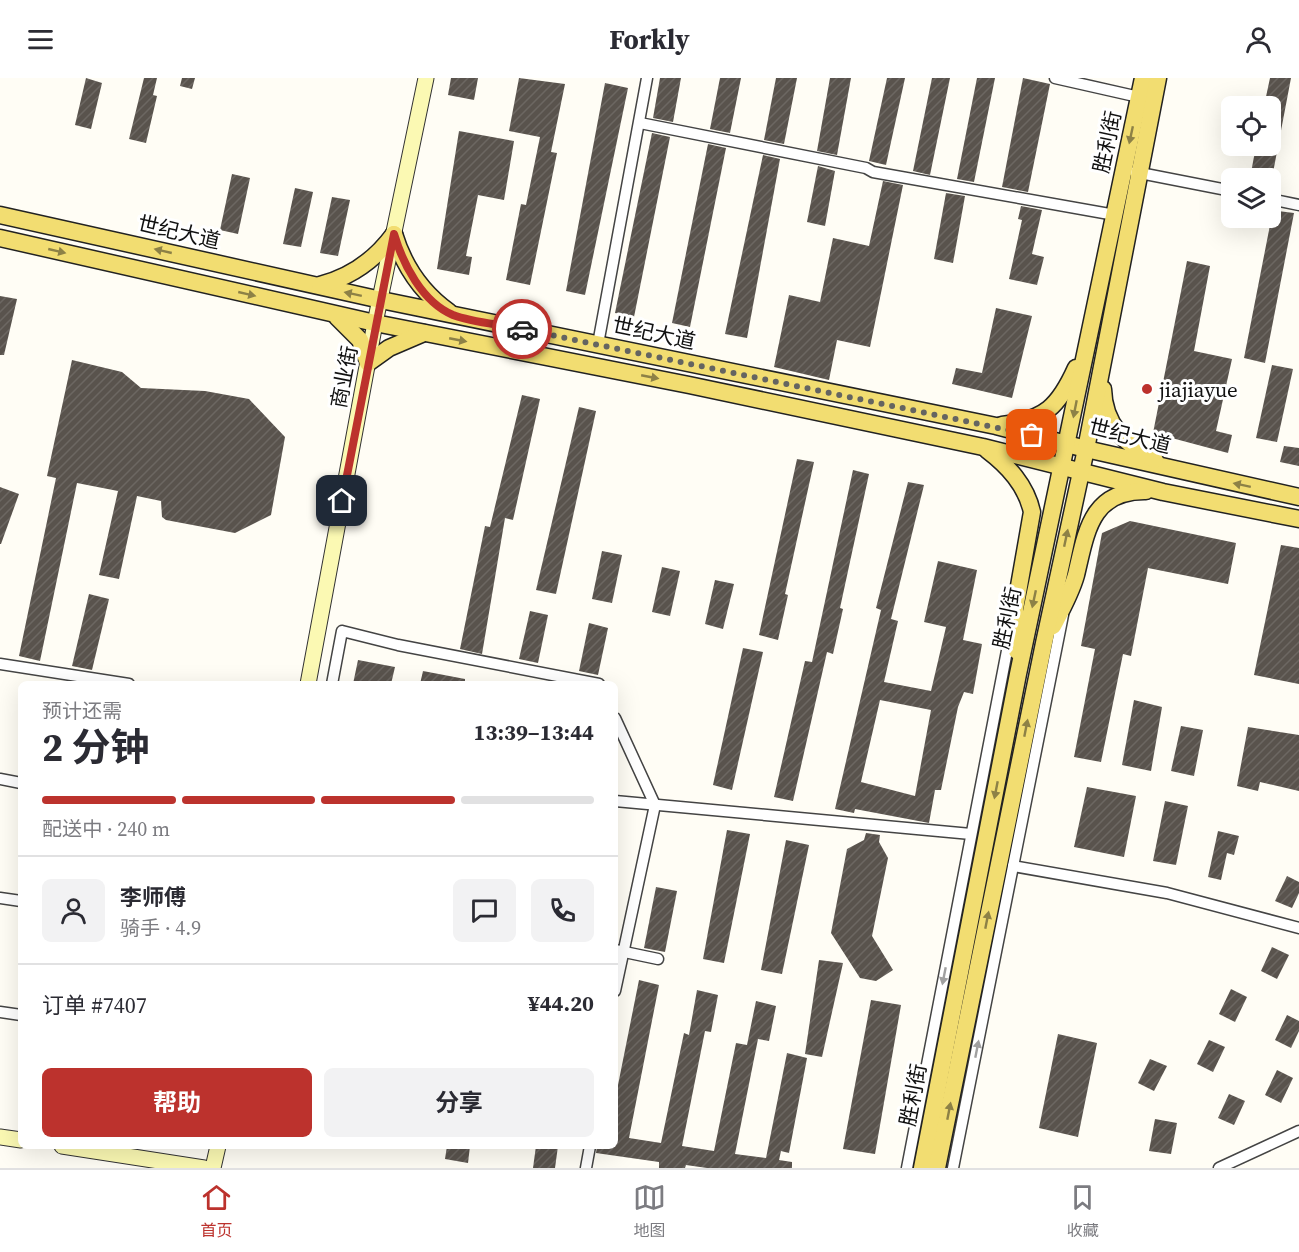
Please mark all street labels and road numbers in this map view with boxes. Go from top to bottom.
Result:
street label: 胜利街 [1086,108,1128,176]
street label: 世纪大道 [135,208,223,256]
street label: 世纪大道 [610,310,698,356]
street label: 商业街 [324,343,364,411]
street label: 世纪大道 [1086,412,1174,460]
street label: 胜利街 [986,584,1028,652]
street label: 胜利街 [893,1061,933,1129]

